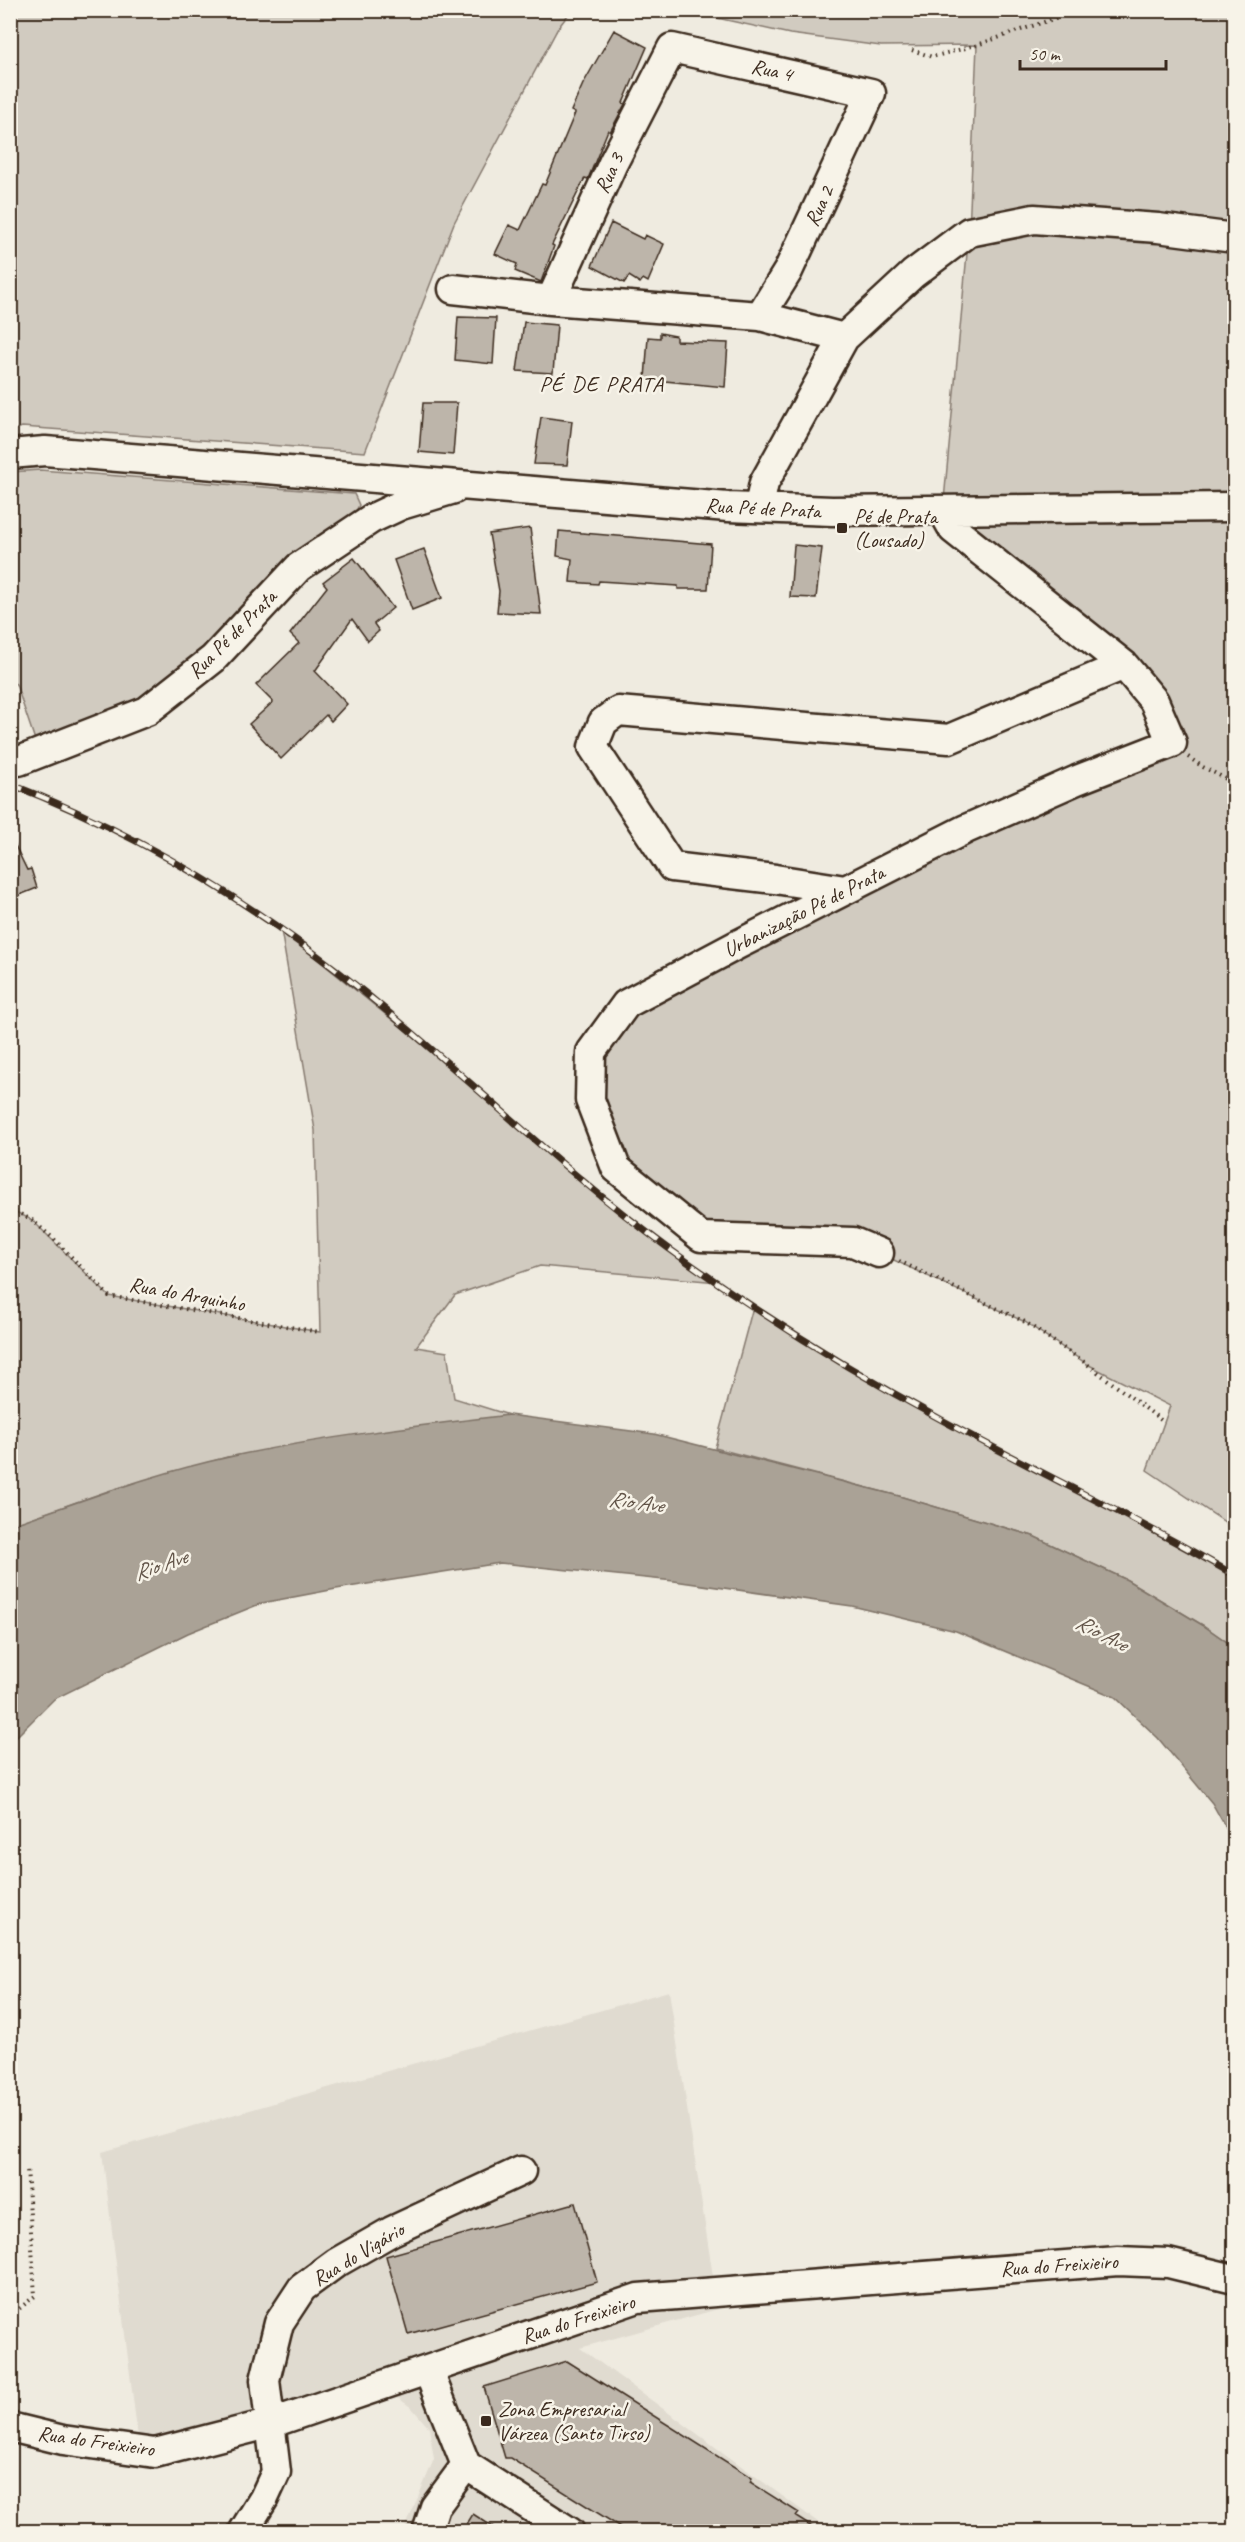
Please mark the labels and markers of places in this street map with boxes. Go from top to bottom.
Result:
place label: Pé de Prata (Lousado) [854,503,939,553]
marker: Pé de Prata (Lousado) [835,521,849,535]
place label: Zona Empresarial Várzea (Santo Tirso) [498,2396,651,2446]
marker: Zona Empresarial Várzea (Santo Tirso) [479,2414,493,2428]

